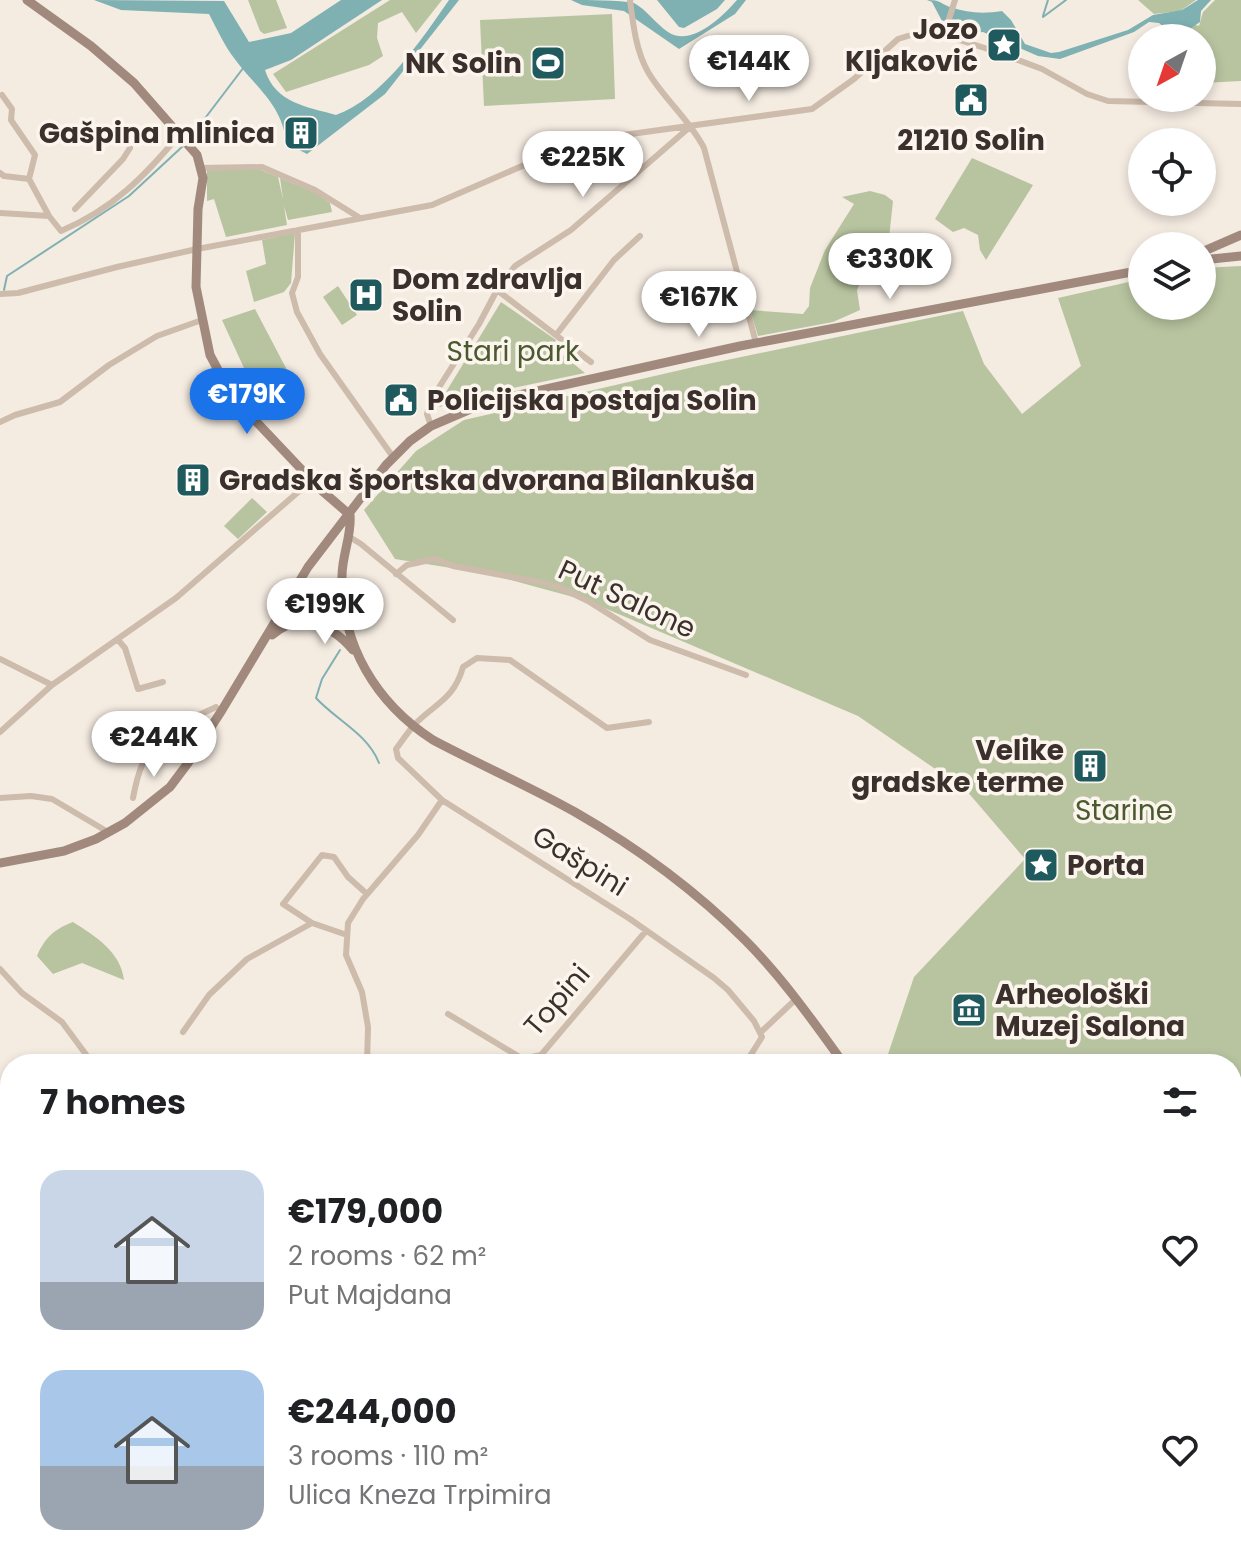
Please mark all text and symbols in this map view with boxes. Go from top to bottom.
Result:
place label: Jozo Kljaković [845,10,978,81]
north arrow [1128,24,1216,112]
map controls [1128,24,1216,320]
place icon: Jozo Kljaković [985,26,1023,64]
pin: €144K [693,35,805,103]
text: €144K [707,43,791,79]
place label: NK Solin [405,44,522,83]
sports icon: NK Solin [529,44,567,82]
public building icon: 21210 Solin [952,81,990,119]
place label: Gašpina mlinica [39,114,275,153]
building icon: Gašpina mlinica [282,114,320,152]
place label: 21210 Solin [897,121,1045,160]
button: locate [1128,128,1216,216]
pin: €225K [527,131,639,199]
text: €225K [540,139,626,175]
button: layers [1128,232,1216,320]
pin: €330K [834,233,946,301]
text: €330K [846,241,934,277]
place label: Dom zdravlja Solin [392,260,583,331]
pin: €167K [643,271,755,339]
hospital icon: Dom zdravlja Solin [347,276,385,314]
text: €167K [659,279,739,315]
park label: Stari park [446,332,580,371]
pin: €179K [191,368,303,436]
text: €179K [208,376,286,412]
public building icon: Policijska postaja Solin [382,381,420,419]
place label: Policijska postaja Solin [427,381,757,420]
building icon: Gradska športska dvorana Bilankuša [174,461,212,499]
place label: Gradska športska dvorana Bilankuša [219,461,755,500]
street label: Put Salone [552,550,702,648]
pin: €199K [269,578,381,646]
text: €199K [285,586,365,622]
pin: €244K [98,711,210,779]
text: €244K [110,719,198,755]
place label: Velike gradske terme [851,731,1064,802]
building icon: Velike gradske terme [1071,747,1109,785]
park label: Starine [1075,791,1173,830]
street label: Gašpini [525,816,635,906]
place icon: Porta [1022,846,1060,884]
place label: Porta [1067,846,1145,885]
street label: Topini [515,956,599,1044]
place label: Arheološki Muzej Salona [995,975,1185,1046]
museum icon: Arheološki Muzej Salona [950,991,988,1029]
text: 7 homes [40,1078,186,1126]
icon: filters [1158,1080,1202,1124]
text: €179,000 [288,1187,443,1235]
icon: home [104,1202,200,1298]
icon: heart [1158,1228,1202,1272]
text: 2 rooms · 62 m² [288,1238,486,1274]
text: Put Majdana [288,1277,452,1313]
text: €244,000 [288,1387,457,1435]
icon: home [104,1402,200,1498]
icon: heart [1158,1428,1202,1472]
text: 3 rooms · 110 m² [288,1438,488,1474]
text: Ulica Kneza Trpimira [288,1477,552,1513]

